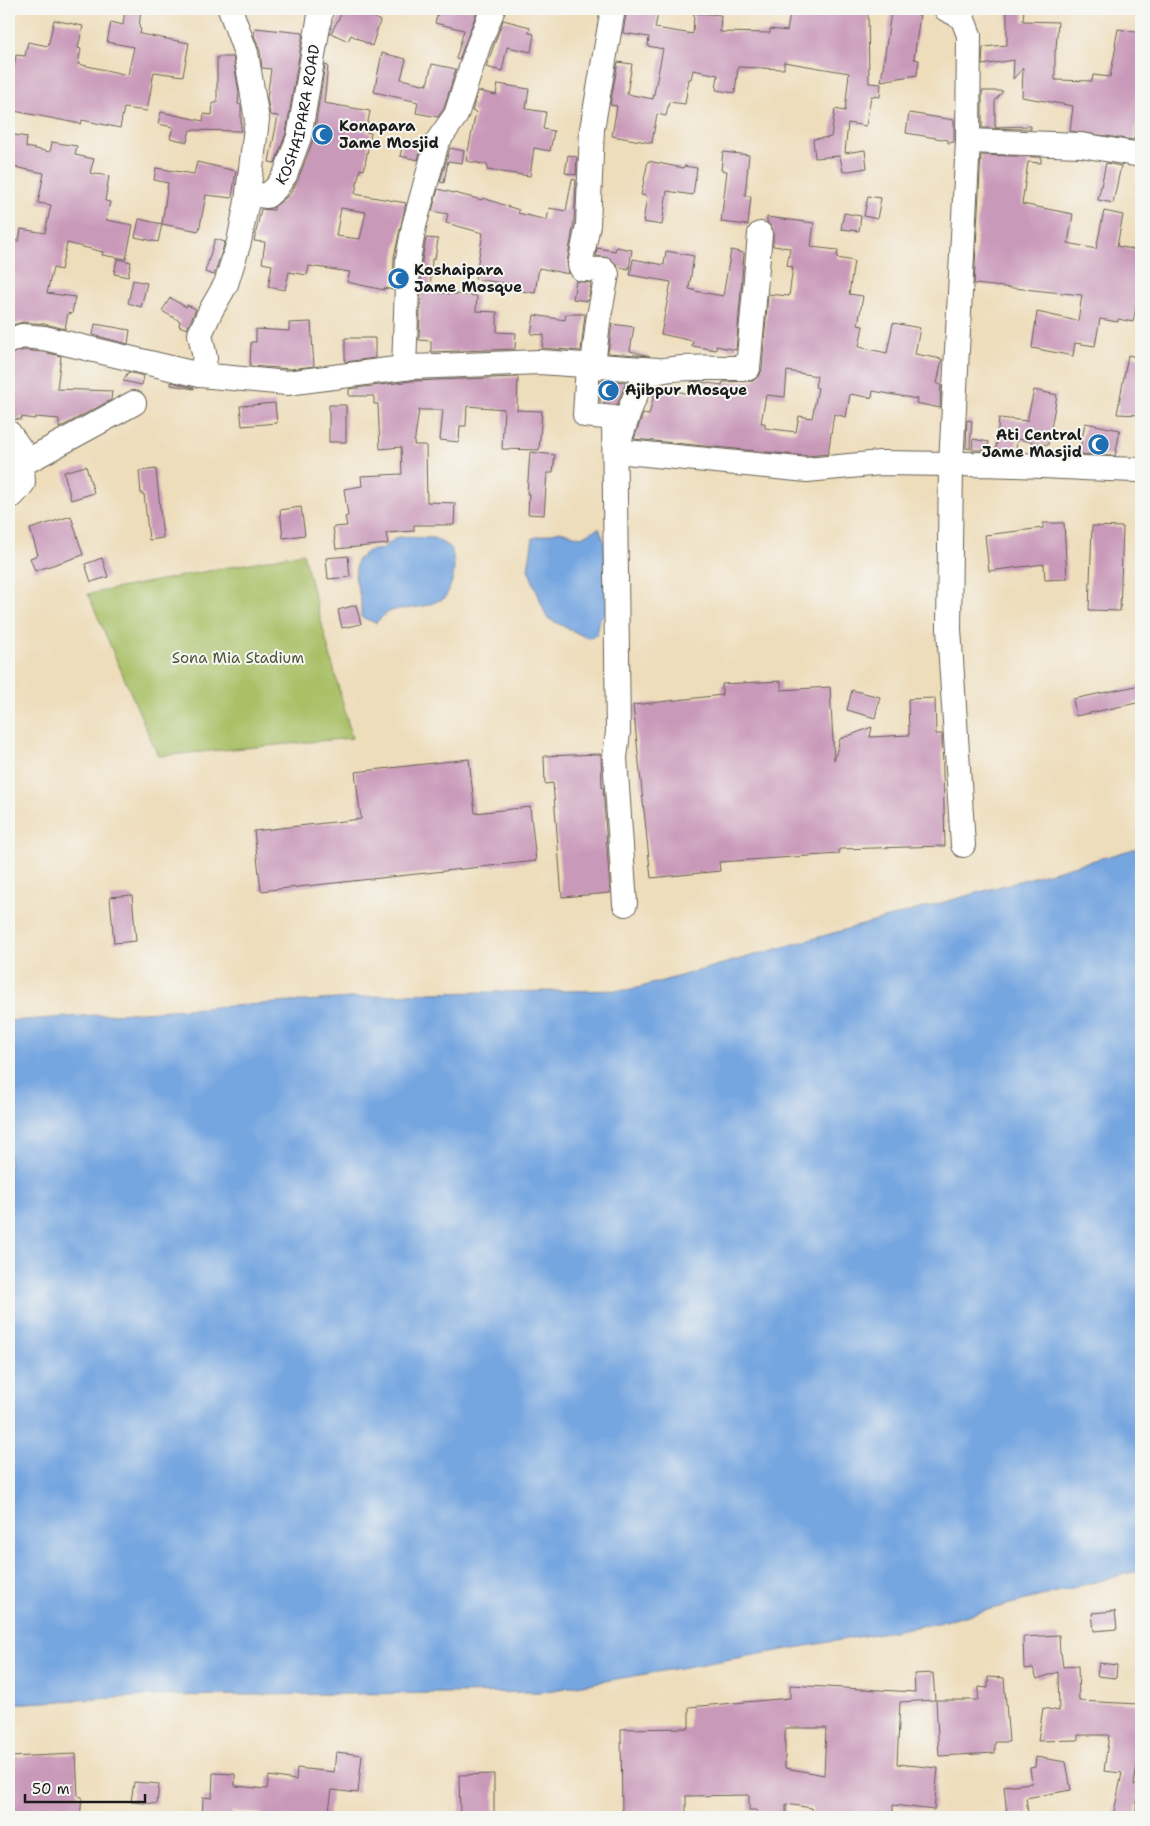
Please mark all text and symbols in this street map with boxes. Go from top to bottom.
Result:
street label: KOSHAIPARA ROAD [271,43,325,189]
place label: Konapara Jame Mosjid [339,116,439,153]
mosque icon: Konapara Jame Mosjid [311,123,335,147]
place label: Koshaipara Jame Mosque [414,260,522,297]
mosque icon: Koshaipara Jame Mosque [386,267,410,291]
mosque icon: Ajibpur Mosque [597,378,621,402]
place label: Ajibpur Mosque [625,380,747,400]
place label: Ati Central Jame Masjid [982,425,1082,462]
mosque icon: Ati Central Jame Masjid [1086,432,1110,456]
park label: Sona Mia Stadium [172,648,304,668]
scale bar [25,1771,145,1803]
text: 50 m [32,1779,70,1799]

